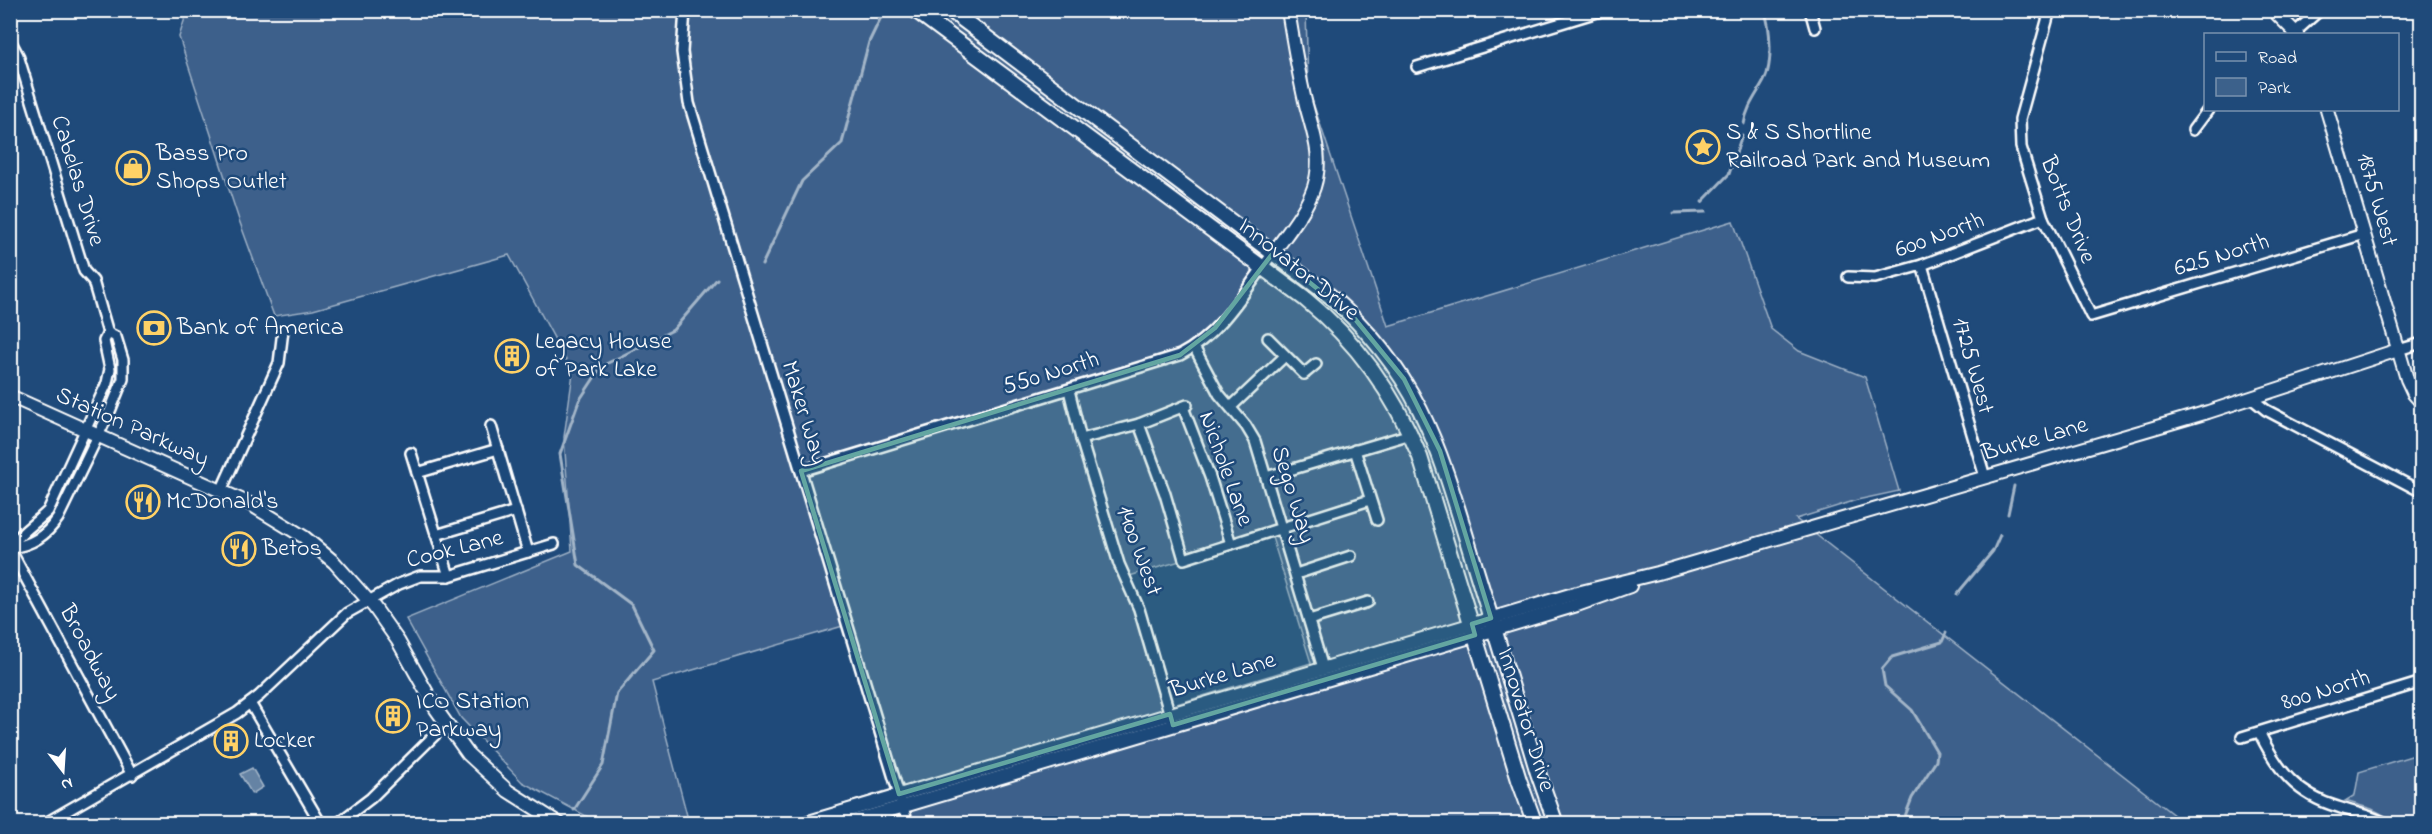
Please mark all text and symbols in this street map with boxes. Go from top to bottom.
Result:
legend [2204,33,2399,111]
text: Road [2258,46,2297,72]
text: Park [2258,76,2291,102]
street label: Cabelas Drive [41,111,114,251]
place label: S & S Shortline Railroad Park and Museum [1726,116,1990,179]
place icon: S & S Shortline Railroad Park and Museum [1685,129,1721,165]
place label: Bass Pro Shops Outlet [155,137,287,200]
street label: 1875 West [2346,149,2406,251]
shop icon: Bass Pro Shops Outlet [115,150,151,186]
street label: Botts Drive [2029,150,2104,269]
street label: 600 North [1890,204,1990,268]
street label: Innovator Drive [1229,210,1367,330]
street label: 625 North [2170,225,2274,287]
bank icon: Bank of America [136,310,172,346]
place label: Bank of America [176,311,344,346]
street label: 1725 West [1942,314,2002,418]
place label: Legacy House of Park Lake [535,325,672,388]
building icon: Legacy House of Park Lake [494,338,530,374]
street label: 550 North [998,343,1104,405]
street label: Maker Way [770,357,835,470]
street label: Station Parkway [49,379,214,478]
street label: Nichole Lane [1188,407,1262,531]
street label: Burke Lane [1977,408,2092,472]
street label: Sego Way [1260,442,1323,548]
restaurant icon: McDonald's [125,484,161,520]
place label: McDonald's [166,485,278,520]
street label: 1400 West [1105,501,1171,601]
street label: Cook Lane [403,521,507,579]
restaurant icon: Betos [221,531,257,567]
place label: Betos [261,532,322,567]
street label: Broadway [48,598,129,708]
street label: Burke Lane [1165,643,1280,709]
street label: Innovator Drive [1487,644,1563,796]
street label: 800 North [2277,661,2375,721]
place label: ICO Station Parkway [416,685,529,749]
building icon: ICO Station Parkway [375,698,411,734]
building icon: Locker [213,723,249,759]
place label: Locker [254,724,315,759]
north arrow [33,741,93,801]
text: N [58,770,75,797]

